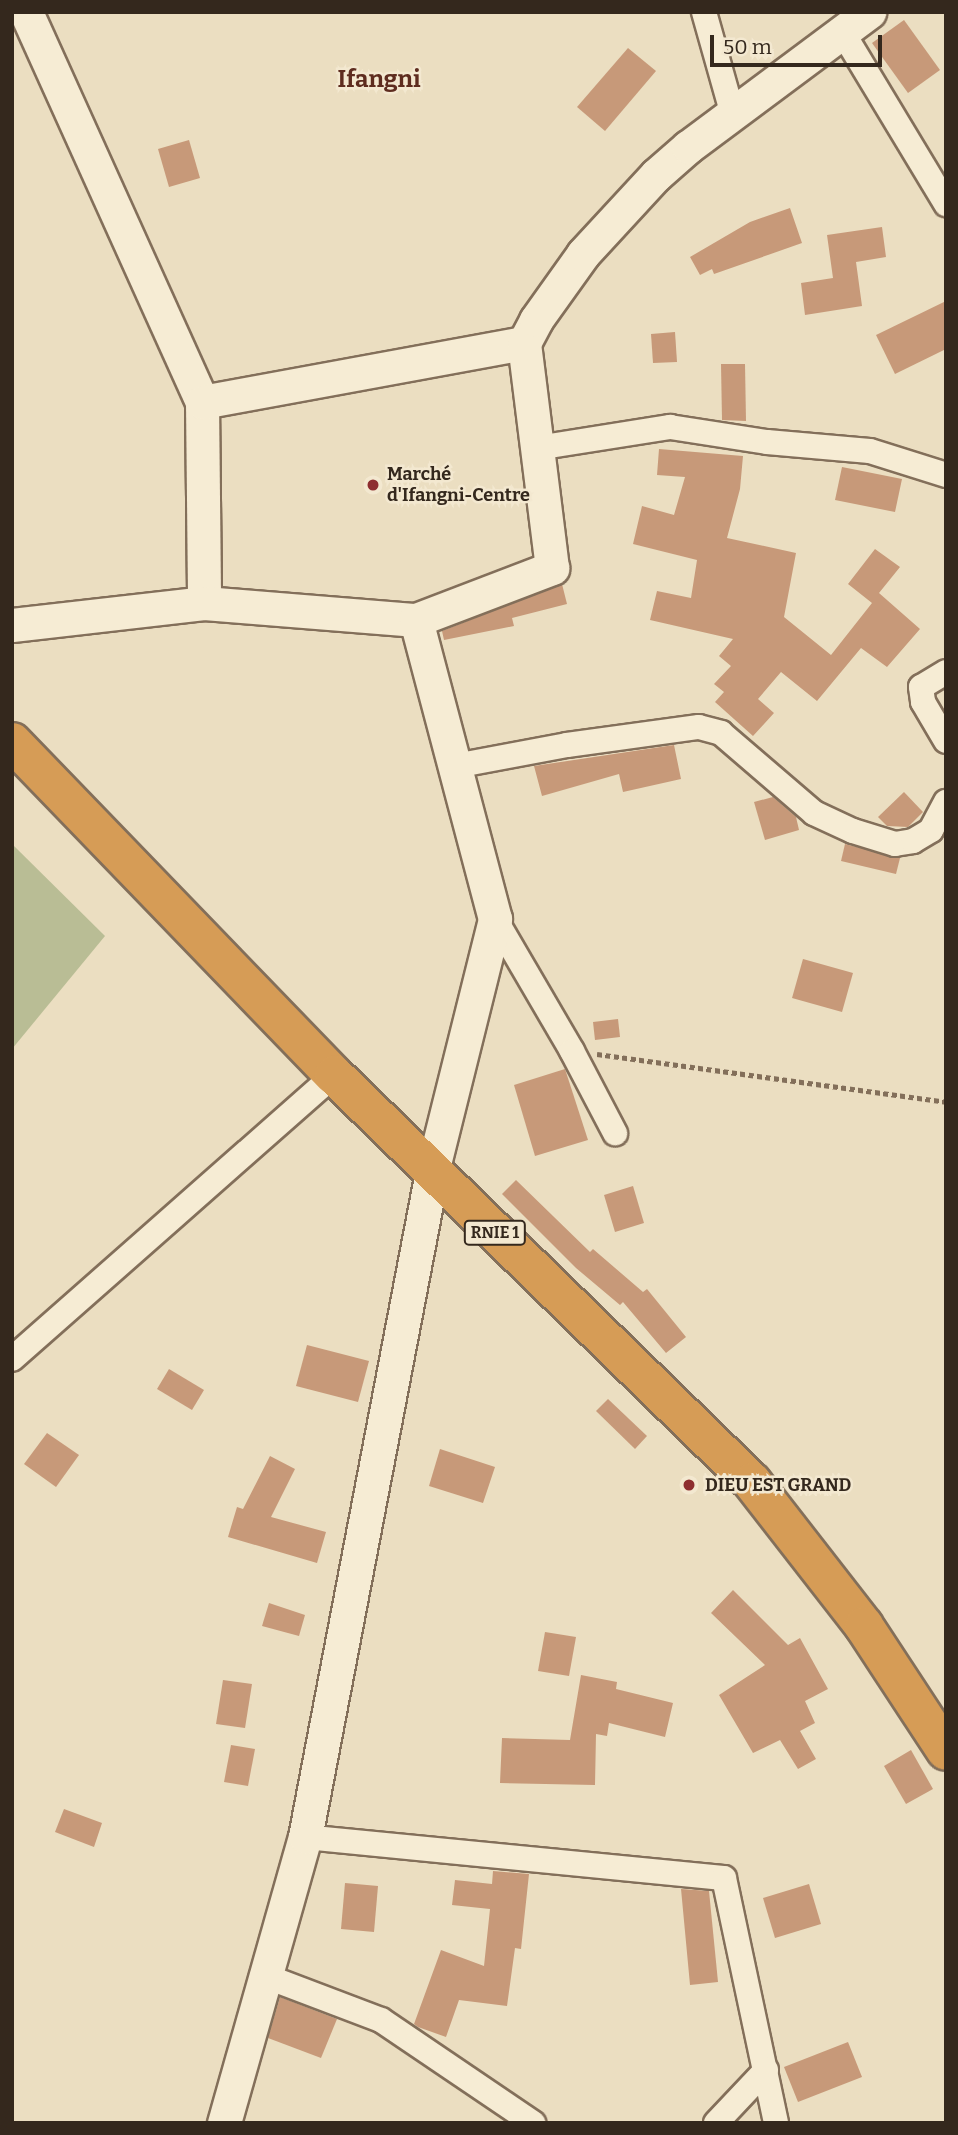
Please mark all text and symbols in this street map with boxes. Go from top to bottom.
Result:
scale bar [713,21,884,65]
text: 50 m [723,34,772,60]
district label: Ifangni [337,66,421,94]
place label: Marché d'Ifangni-Centre [387,464,530,506]
marker: Marché d'Ifangni-Centre [365,477,381,493]
road number: RNIE 1 [463,1220,526,1246]
place label: DIEU EST GRAND [705,1474,851,1496]
marker: DIEU EST GRAND [679,1475,699,1495]

